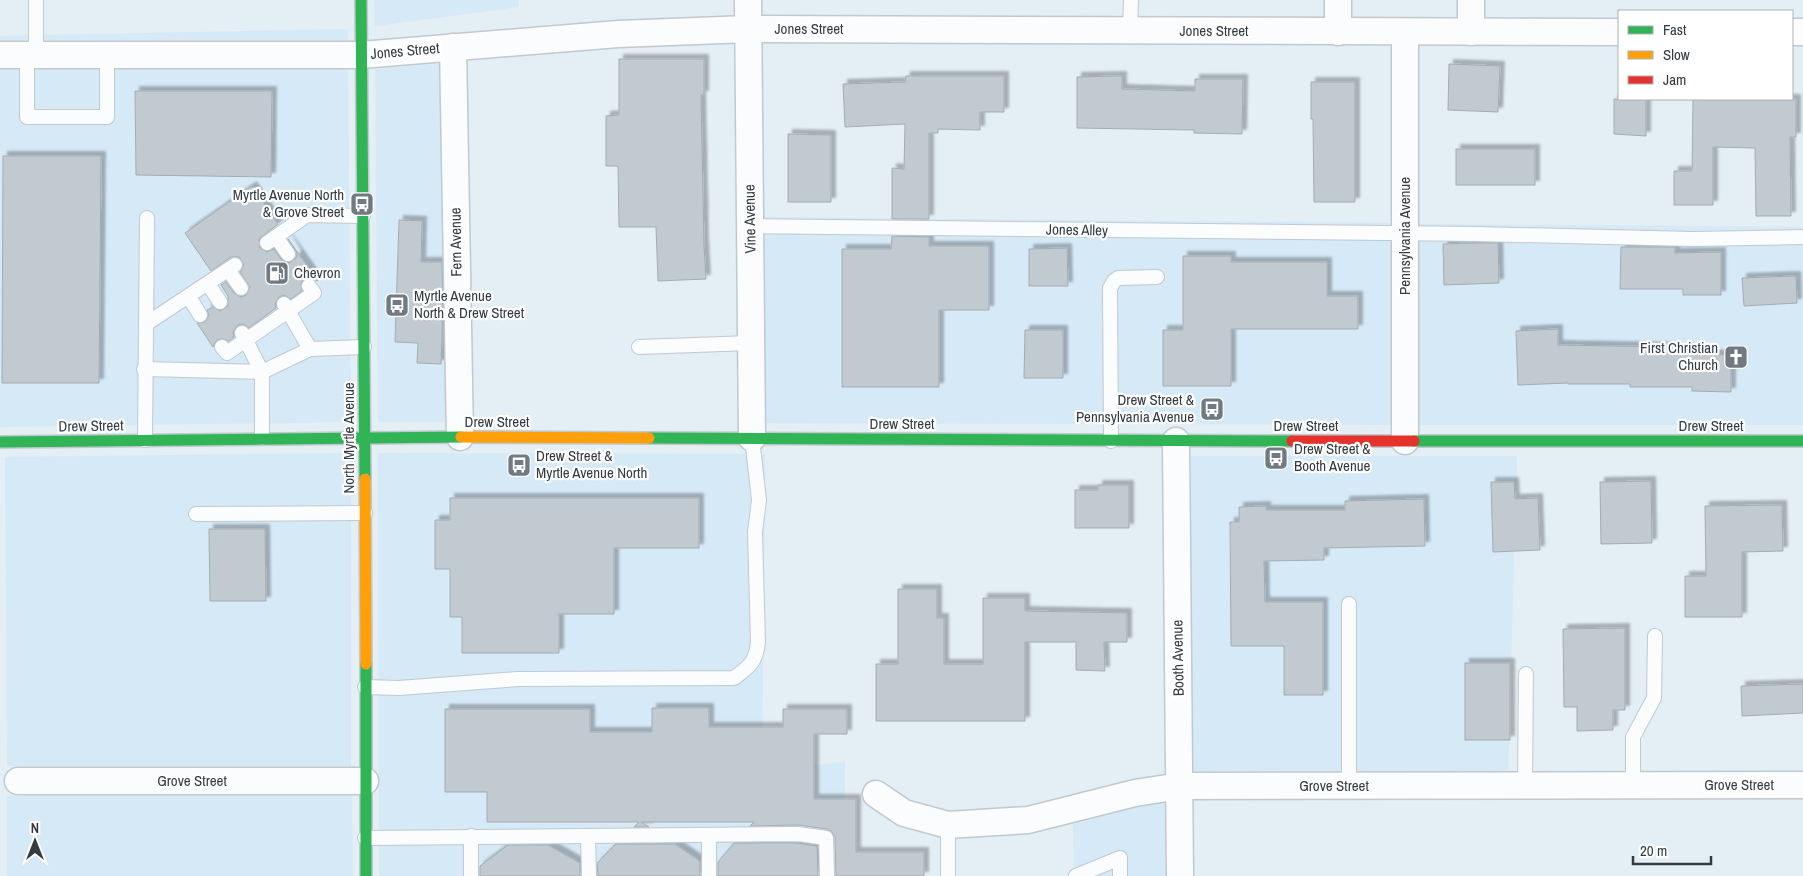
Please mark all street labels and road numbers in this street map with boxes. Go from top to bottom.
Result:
street label: Jones Street [774,18,844,39]
street label: Jones Street [1179,20,1249,41]
street label: Jones Street [370,37,441,64]
street label: Pennsylvania Avenue [1394,177,1415,295]
street label: Vine Avenue [738,184,761,254]
street label: Fern Avenue [444,207,467,277]
street label: Jones Alley [1046,218,1109,241]
street label: North Myrtle Avenue [338,382,359,494]
street label: Drew Street [465,411,530,432]
street label: Drew Street [870,413,935,434]
street label: Drew Street [58,414,124,437]
street label: Drew Street [1274,415,1339,436]
street label: Drew Street [1679,415,1744,436]
street label: Booth Avenue [1166,619,1189,696]
street label: Grove Street [157,770,227,791]
street label: Grove Street [1704,774,1774,795]
street label: Grove Street [1299,775,1369,796]

